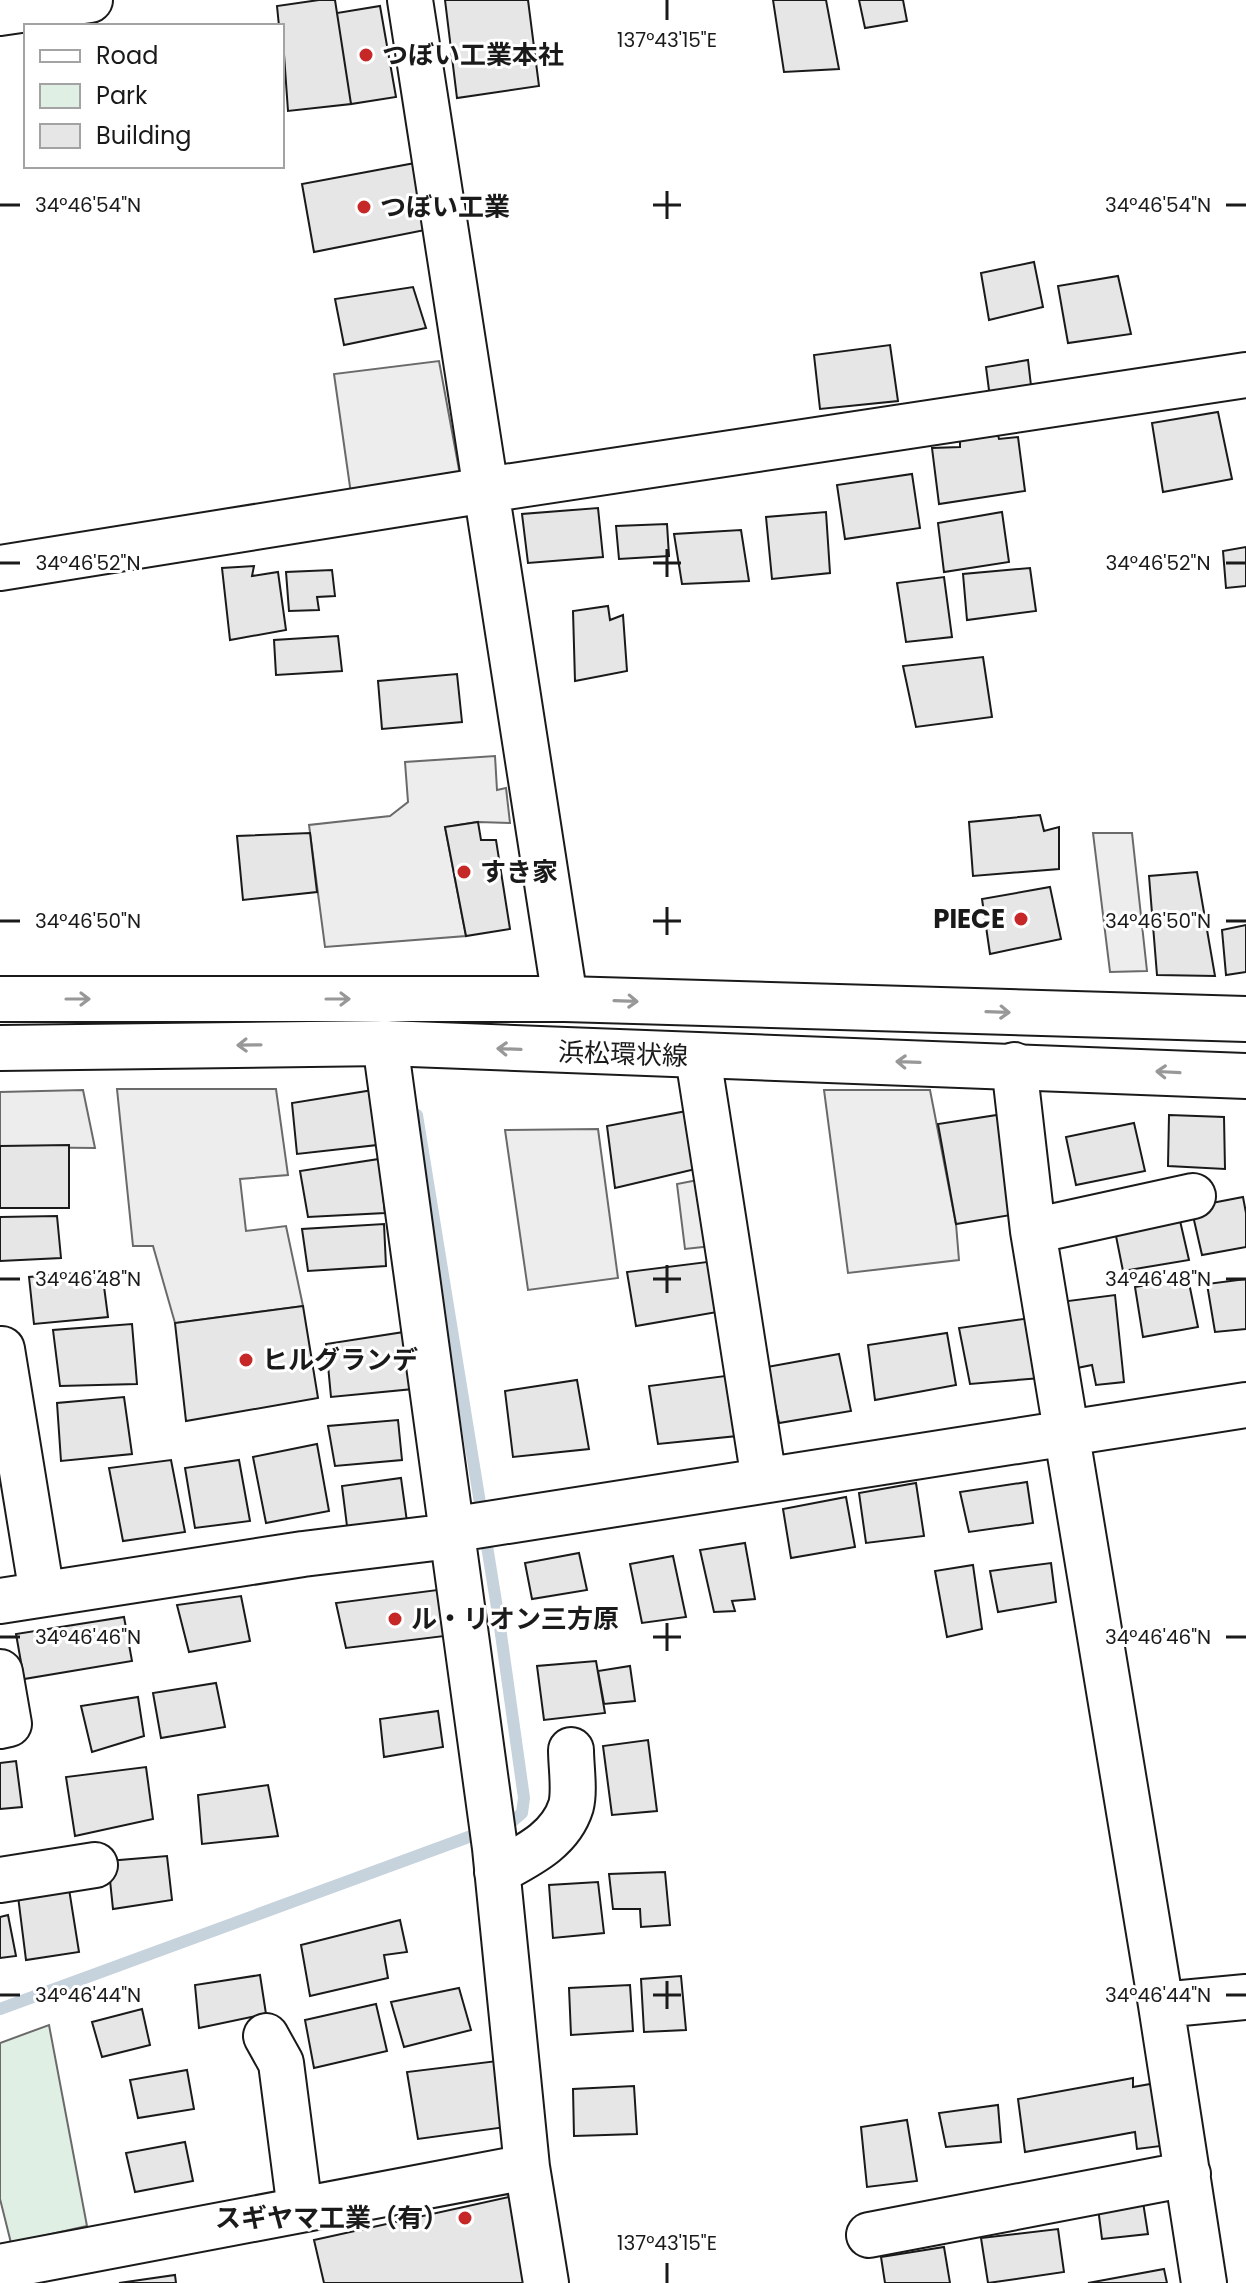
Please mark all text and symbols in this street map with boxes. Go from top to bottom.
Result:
legend [24,24,284,168]
text: 137°43'15"E [617,26,717,54]
place label: つぼい工業本社 [382,37,564,73]
text: Road [96,39,158,72]
marker: つぼい工業本社 [357,46,375,64]
text: Park [96,79,148,112]
text: Building [96,119,192,152]
place label: つぼい工業 [380,189,510,225]
text: 34°46'54"N [35,191,141,219]
text: 34°46'54"N [1105,191,1211,219]
marker: つぼい工業 [355,198,373,216]
text: 34°46'52"N [36,549,140,577]
text: 34°46'52"N [1106,549,1210,577]
place label: すき家 [480,854,558,890]
marker: すき家 [455,863,473,881]
place label: PIECE [933,901,1005,937]
text: 34°46'50"N [35,907,141,935]
text: 34°46'50"N [1105,907,1211,935]
marker: PIECE [1012,910,1030,928]
one-way arrow [64,991,91,1007]
one-way arrow [324,991,351,1007]
one-way arrow [612,994,639,1009]
one-way arrow [984,1005,1011,1020]
street label: 浜松環状線 [557,1034,689,1074]
one-way arrow [236,1037,263,1053]
one-way arrow [496,1041,523,1056]
one-way arrow [895,1055,922,1070]
one-way arrow [1155,1065,1182,1080]
text: 34°46'48"N [35,1265,141,1293]
text: 34°46'48"N [1105,1265,1211,1293]
place label: ヒルグランデ [262,1342,418,1378]
marker: ヒルグランデ [237,1351,255,1369]
place label: ル・リオン三方原 [411,1601,619,1637]
marker: ル・リオン三方原 [386,1610,404,1628]
text: 34°46'46"N [35,1623,141,1651]
text: 34°46'46"N [1105,1623,1211,1651]
text: 34°46'44"N [35,1981,141,2009]
text: 34°46'44"N [1105,1981,1211,2009]
place label: スギヤマ工業（有） [215,2200,449,2236]
marker: スギヤマ工業（有） [456,2209,474,2227]
text: 137°43'15"E [617,2229,717,2257]

